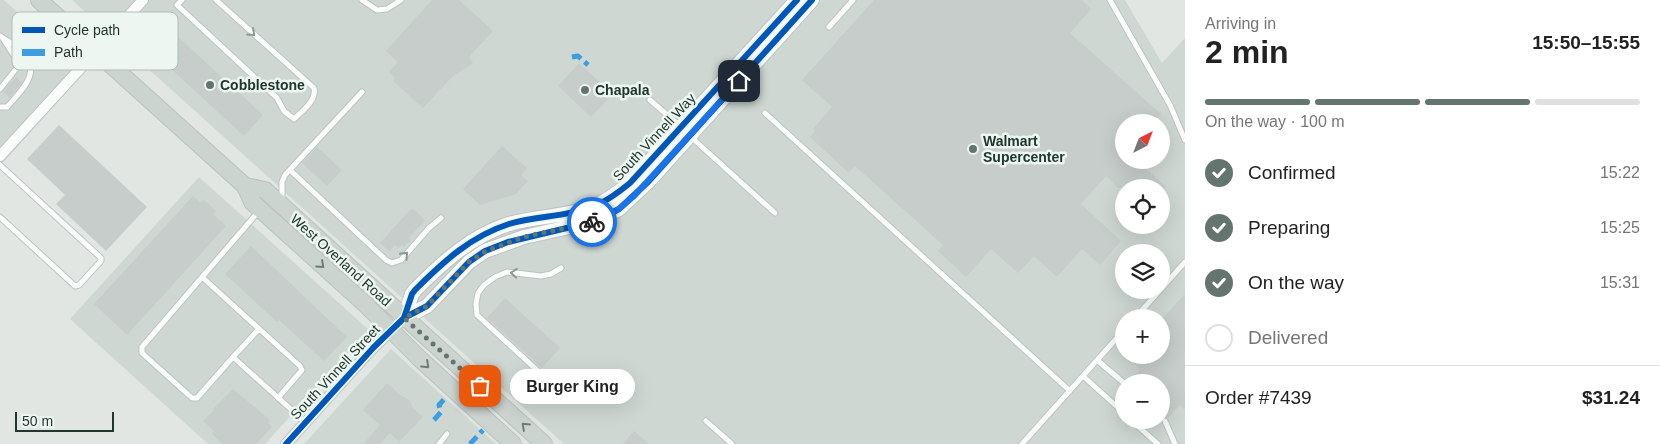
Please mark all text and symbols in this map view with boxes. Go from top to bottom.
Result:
legend [12,12,178,70]
text: Arriving in [1205,15,1276,32]
text: Cycle path [54,22,120,38]
one-way arrow [247,27,256,36]
text: 15:50–15:55 [1532,32,1640,53]
text: 2 min [1205,34,1289,70]
text: Path [54,44,83,60]
pin [718,60,760,102]
icon: home [725,67,753,95]
place label: Cobblestone [220,77,305,93]
marker: Cobblestone [204,79,216,91]
place label: Chapala [595,82,650,98]
marker: Chapala [579,84,591,96]
street label: South Vinnell Way [609,90,699,184]
text: On the way · 100 m [1205,113,1345,130]
north arrow [1115,114,1170,169]
map controls [1115,114,1170,429]
place label: Walmart Supercenter [983,133,1065,165]
marker: Walmart Supercenter [967,143,979,155]
icon: check [1205,159,1233,187]
text: Confirmed [1248,162,1336,183]
text: 15:22 [1600,164,1640,181]
button: locate [1115,179,1170,234]
courier [567,197,617,247]
icon: bike [578,208,606,236]
street label: West Overland Road [287,211,395,309]
icon: check [1205,214,1233,242]
text: Preparing [1248,217,1330,238]
text: 15:25 [1600,219,1640,236]
button: layers [1115,244,1170,299]
one-way arrow [399,252,408,261]
one-way arrow [316,259,325,268]
one-way arrow [510,268,518,279]
icon: check [1205,269,1233,297]
text: On the way [1248,272,1344,293]
text: 15:31 [1600,274,1640,291]
button: + [1115,309,1170,364]
street label: South Vinnell Street [287,321,383,423]
text: Delivered [1248,327,1328,348]
one-way arrow [420,359,429,368]
pin [459,365,501,407]
callout: Burger King [510,368,635,404]
icon: bag [466,372,494,400]
button: − [1115,374,1170,429]
text: Burger King [526,378,619,395]
text: Order #7439 [1205,387,1312,408]
text: $31.24 [1582,387,1640,408]
scale bar [15,409,114,432]
text: 50 m [22,413,53,429]
one-way arrow [521,423,530,432]

